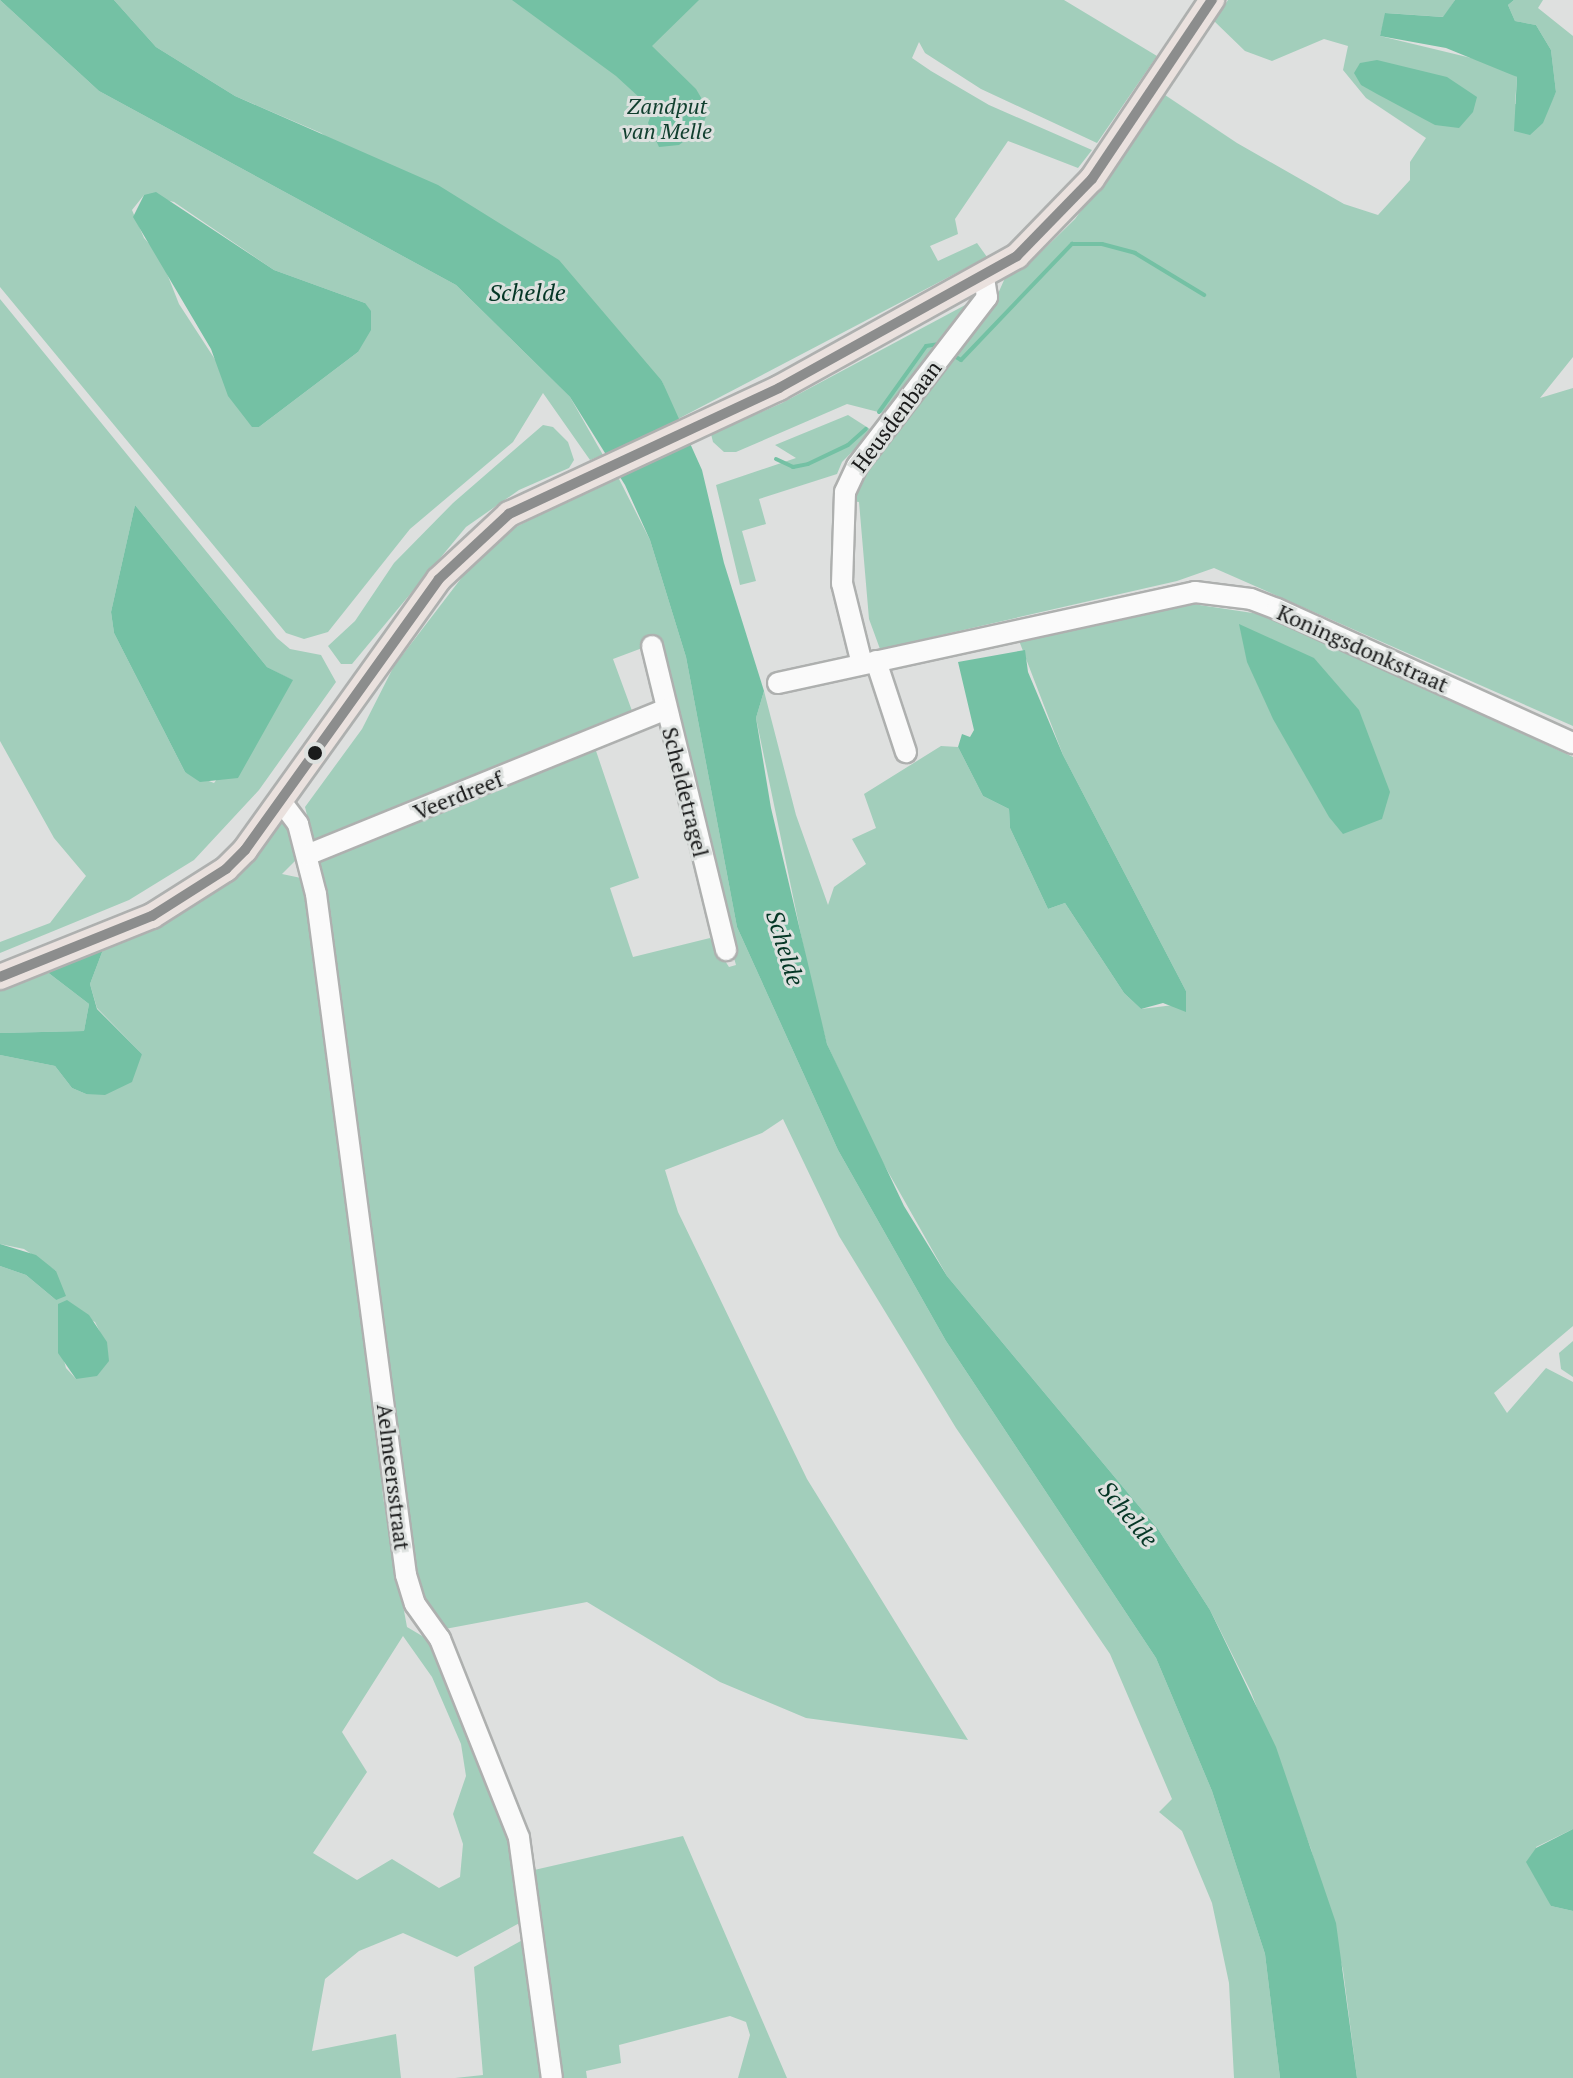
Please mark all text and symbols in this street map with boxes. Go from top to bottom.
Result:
park label: Zandput van Melle [622,92,712,144]
water label: Schelde [488,279,566,307]
street label: Heusdenbaan [845,355,947,477]
street label: Koningsdonkstraat [1273,598,1453,698]
street label: Scheldetragel [657,724,715,860]
unlabelled marker [307,745,323,761]
street label: Veerdreef [410,765,506,825]
water label: Schelde [760,907,810,989]
street label: Aelmeersstraat [372,1402,416,1552]
water label: Schelde [1092,1475,1164,1553]

